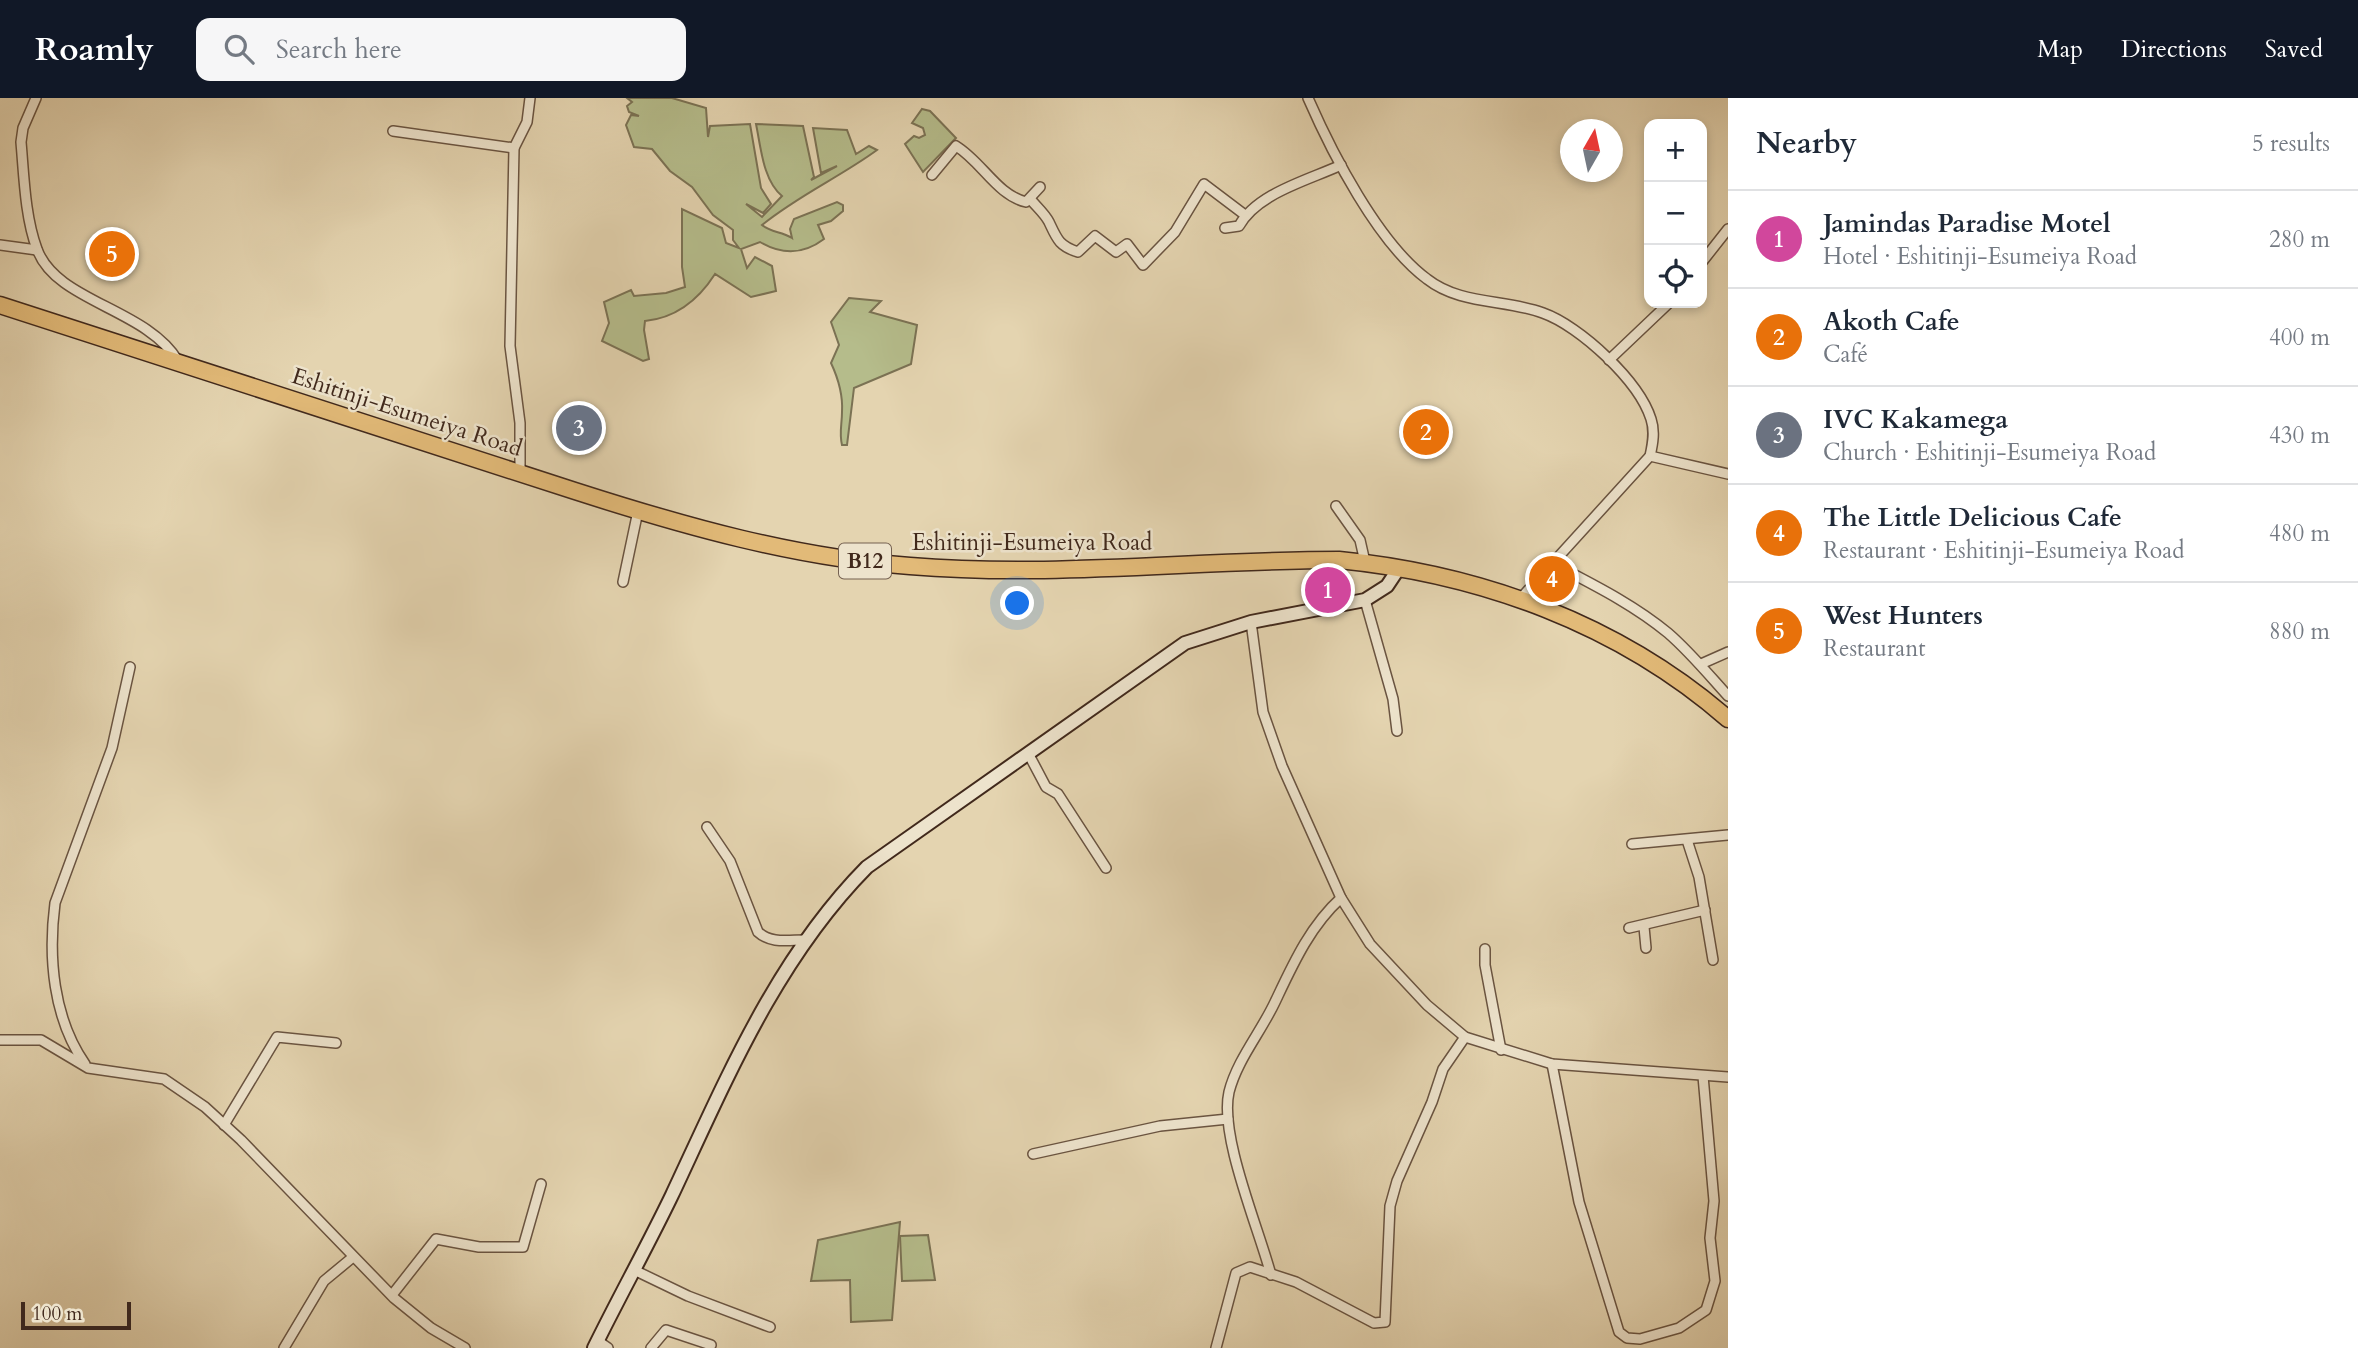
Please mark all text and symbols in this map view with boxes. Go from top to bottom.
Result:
search box [196,18,686,81]
text: Roamly [35,27,154,72]
icon: search [220,30,258,68]
text: Search here [276,32,402,67]
text: Map [2037,33,2083,66]
text: Directions [2121,33,2227,66]
text: Saved [2265,33,2323,66]
north arrow [1560,119,1623,182]
map controls [1644,119,1707,308]
button: + [1644,119,1707,182]
text: Nearby [1756,123,1857,164]
text: 5 results [2252,128,2330,159]
button: − [1644,182,1707,245]
text: Jamindas Paradise Motel [1823,206,2111,241]
text: 1 [1773,224,1785,255]
text: 280 m [2269,224,2330,255]
pin: 5 [89,228,135,280]
text: Hotel · Eshitinji-Esumeiya Road [1823,241,2137,272]
button: locate [1644,245,1707,308]
text: Akoth Cafe [1823,304,1960,339]
text: 2 [1773,322,1785,353]
text: 400 m [2269,322,2330,353]
text: Café [1823,339,1868,370]
street label: Eshitinji-Esumeiya Road [288,360,527,464]
pin: 3 [556,402,602,454]
text: IVC Kakamega [1823,402,2008,437]
pin: 2 [1403,406,1449,458]
text: 3 [1773,420,1785,451]
text: 430 m [2269,420,2330,451]
text: Church · Eshitinji-Esumeiya Road [1823,437,2156,468]
text: The Little Delicious Cafe [1823,500,2122,535]
text: 4 [1773,518,1785,549]
text: 480 m [2269,518,2330,549]
street label: Eshitinji-Esumeiya Road [912,527,1153,558]
text: Restaurant · Eshitinji-Esumeiya Road [1823,535,2184,566]
road number: B12 [839,544,891,578]
pin: 4 [1529,553,1575,605]
pin: 1 [1305,564,1351,616]
your location [1000,586,1034,620]
text: West Hunters [1823,598,1983,633]
text: 5 [1773,616,1785,647]
text: 880 m [2269,616,2330,647]
text: Restaurant [1823,633,1926,664]
scale bar [21,1299,131,1331]
text: 100 m [32,1301,82,1327]

